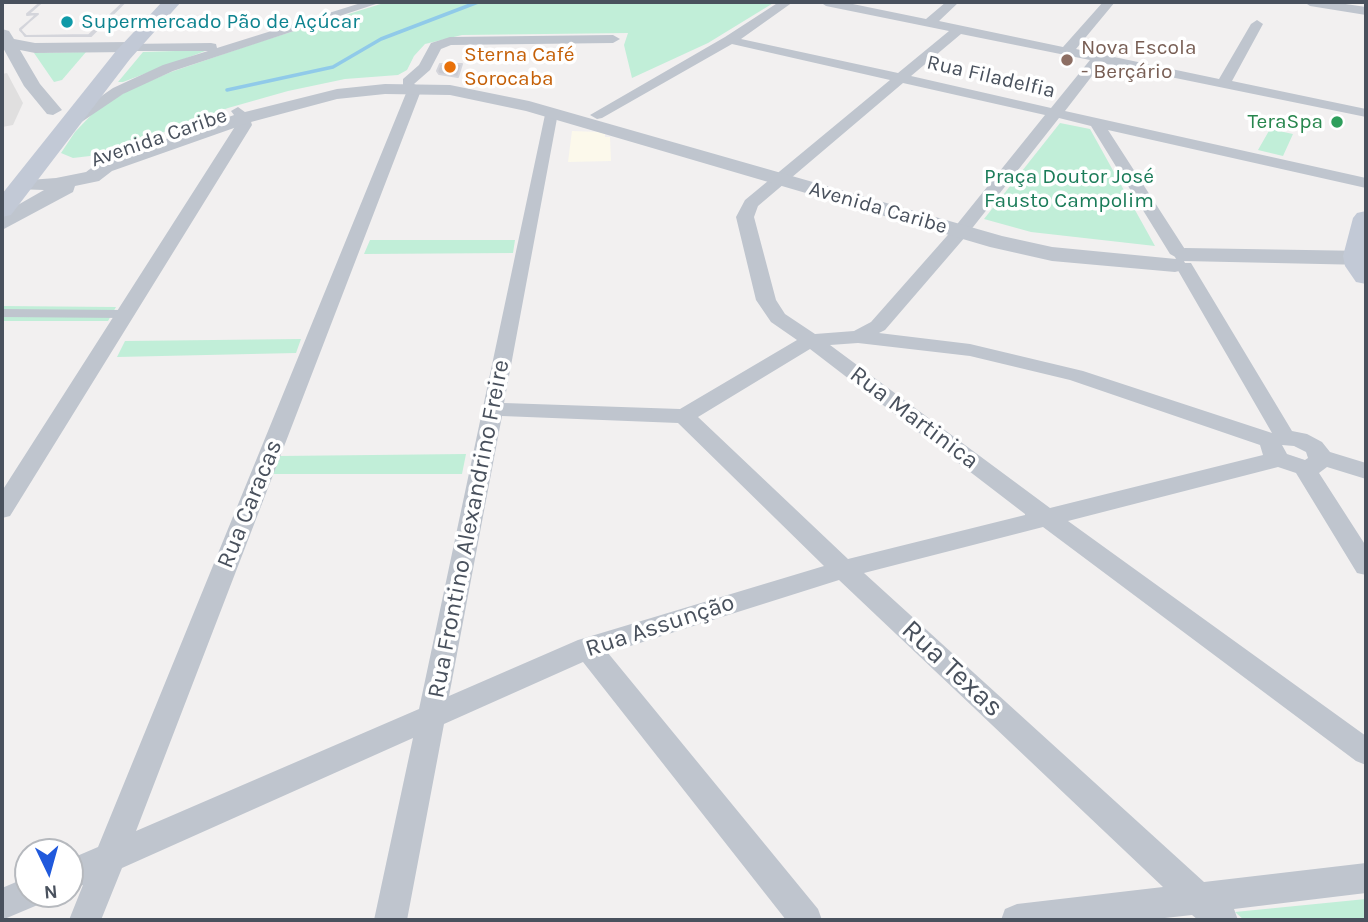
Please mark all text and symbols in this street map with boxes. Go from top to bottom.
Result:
place label: Supermercado Pão de Açúcar [81,9,360,35]
marker: Supermercado Pão de Açúcar [59,14,75,30]
place label: Nova Escola - Berçário [1081,35,1197,85]
place label: Sterna Café Sorocaba [464,42,575,92]
street label: Rua Filadelfia [924,50,1058,104]
marker: Nova Escola - Berçário [1059,52,1075,68]
marker: Sterna Café Sorocaba [442,59,458,75]
street label: Avenida Caribe [88,103,230,173]
place label: TeraSpa [1248,109,1323,135]
marker: TeraSpa [1329,114,1345,130]
park label: Praça Doutor José Fausto Campolim [984,164,1154,214]
street label: Avenida Caribe [806,176,950,240]
street label: Rua Frontino Alexandrino Freire [422,357,516,701]
street label: Rua Martinica [844,360,984,476]
street label: Rua Caracas [211,435,289,573]
street label: Rua Assunção [582,588,738,664]
street label: Rua Texas [894,613,1010,725]
north arrow [14,838,84,908]
text: N [43,880,58,903]

